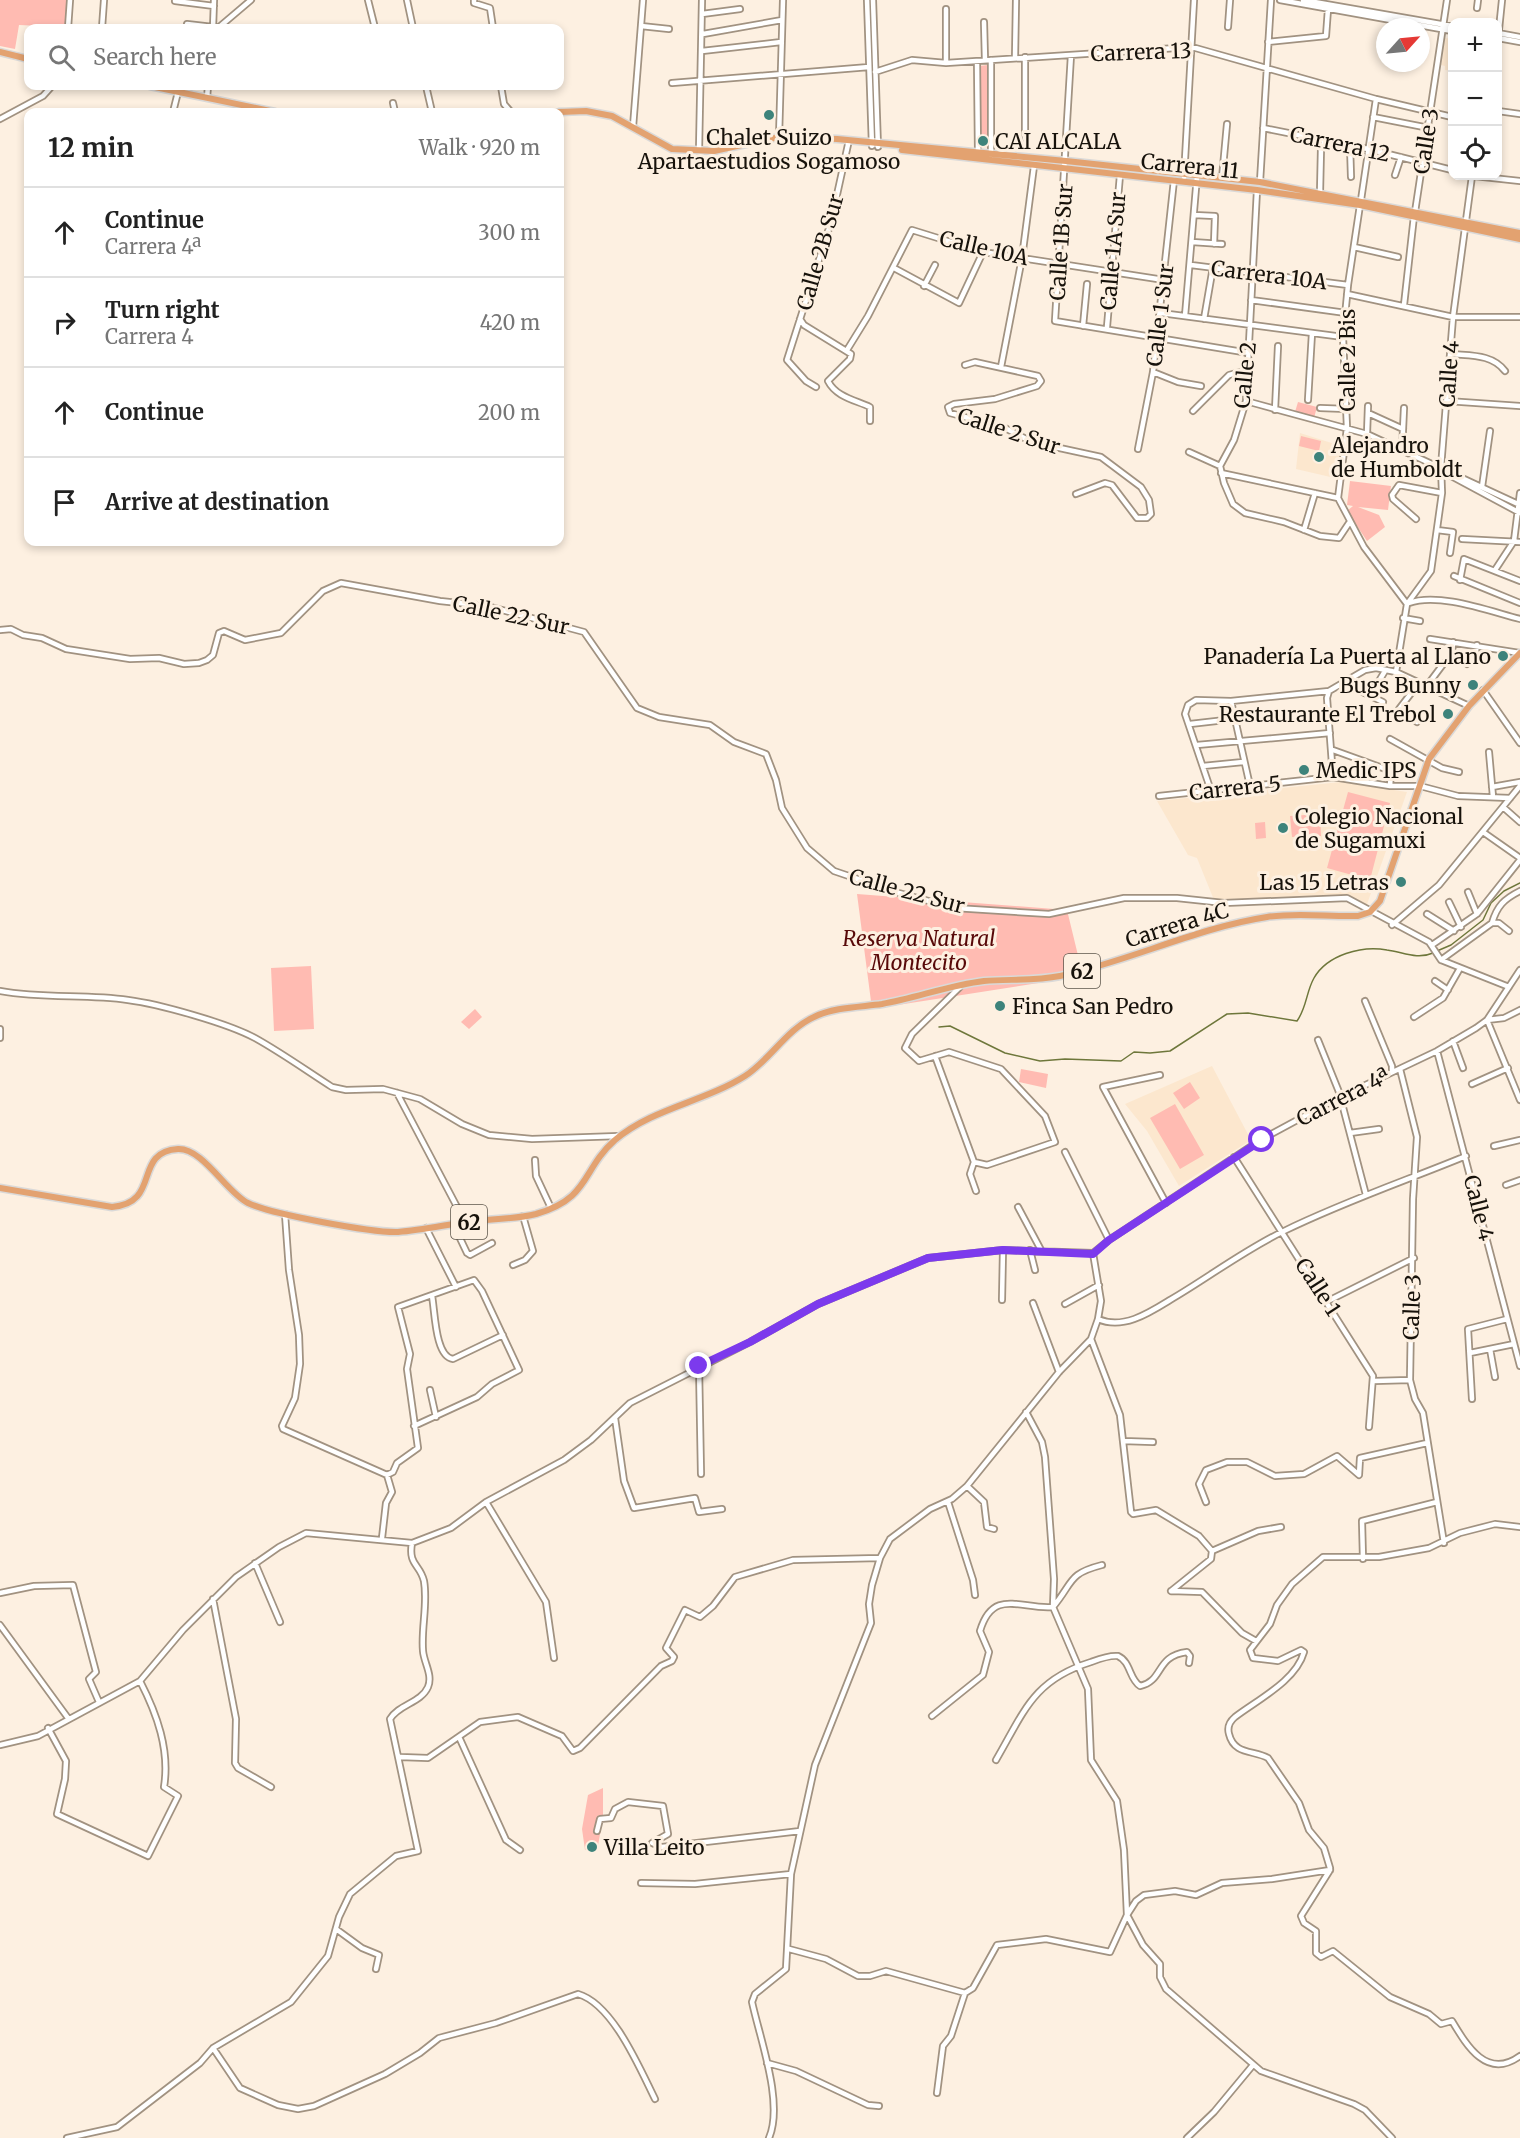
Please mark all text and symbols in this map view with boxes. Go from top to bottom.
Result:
north arrow [1376,18,1430,72]
map controls [1448,18,1502,180]
button: + [1448,18,1502,72]
search box [24,24,564,90]
street label: Carrera 13 [1090,37,1192,67]
icon: search [45,41,78,74]
text: Search here [93,43,216,71]
button: − [1448,72,1502,126]
street label: Calle 3 [1407,106,1445,176]
marker: Chalet Suizo Apartaestudios Sogamoso [762,108,776,122]
street label: Carrera 12 [1287,120,1393,168]
place label: Chalet Suizo Apartaestudios Sogamoso [637,124,900,175]
button: locate [1448,126,1502,180]
place label: CAI ALCALA [995,128,1121,155]
text: 12 min [48,131,134,164]
marker: CAI ALCALA [976,134,990,148]
text: Walk · 920 m [419,135,540,160]
street label: Carrera 11 [1140,147,1240,185]
street label: Calle 1B Sur [1043,183,1079,301]
street label: Calle 2B Sur [790,191,850,313]
street label: Calle 1A Sur [1094,191,1132,311]
text: Continue [105,206,204,234]
icon: ahead [48,216,81,249]
text: 300 m [478,220,540,245]
street label: Calle 10A [937,225,1031,271]
text: Carrera 4ª [105,234,201,259]
street label: Carrera 10A [1210,255,1329,296]
street label: Calle 1 Sur [1140,262,1180,368]
text: Turn right [105,296,219,324]
icon: right [48,306,81,339]
street label: Calle 2 Bis [1334,309,1361,411]
text: 420 m [480,310,540,335]
text: Carrera 4 [105,324,194,349]
street label: Calle 2 [1228,340,1262,410]
street label: Calle 4 [1433,340,1465,408]
icon: ahead [48,396,81,429]
text: Continue [105,398,204,426]
text: 200 m [478,400,540,425]
street label: Calle 2 Sur [954,402,1064,460]
place label: Alejandro de Humboldt [1330,432,1462,483]
marker: Alejandro de Humboldt [1312,450,1326,464]
icon: arrive [48,486,81,519]
text: Arrive at destination [105,488,329,516]
street label: Calle 22 Sur [450,589,572,641]
place label: Panadería La Puerta al Llano [1204,643,1491,670]
marker: Panadería La Puerta al Llano [1496,649,1510,663]
place label: Bugs Bunny [1339,672,1462,699]
marker: Bugs Bunny [1466,678,1480,692]
place label: Restaurante El Trebol [1219,701,1436,728]
marker: Restaurante El Trebol [1441,707,1455,721]
place label: Medic IPS [1316,757,1417,784]
marker: Medic IPS [1297,763,1311,777]
street label: Carrera 5 [1188,770,1282,806]
place label: Colegio Nacional de Sugamuxi [1295,803,1464,854]
marker: Colegio Nacional de Sugamuxi [1276,821,1290,835]
street label: Calle 22 Sur [846,863,968,919]
place label: Las 15 Letras [1259,869,1389,896]
marker: Las 15 Letras [1394,875,1408,889]
street label: Carrera 4C [1122,896,1232,954]
park label: Reserva Natural Montecito [843,925,995,976]
road number: 62 [1064,954,1100,988]
place label: Finca San Pedro [1012,993,1173,1020]
marker: Finca San Pedro [993,999,1007,1013]
street label: Carrera 4ª [1292,1062,1395,1132]
route start [1248,1126,1274,1152]
street label: Calle 4 [1458,1172,1500,1244]
road number: 62 [451,1205,487,1239]
street label: Calle 1 [1289,1253,1347,1321]
street label: Calle 3 [1397,1273,1427,1341]
route end [685,1352,711,1378]
place label: Villa Leito [603,1834,705,1861]
marker: Villa Leito [585,1840,599,1854]

